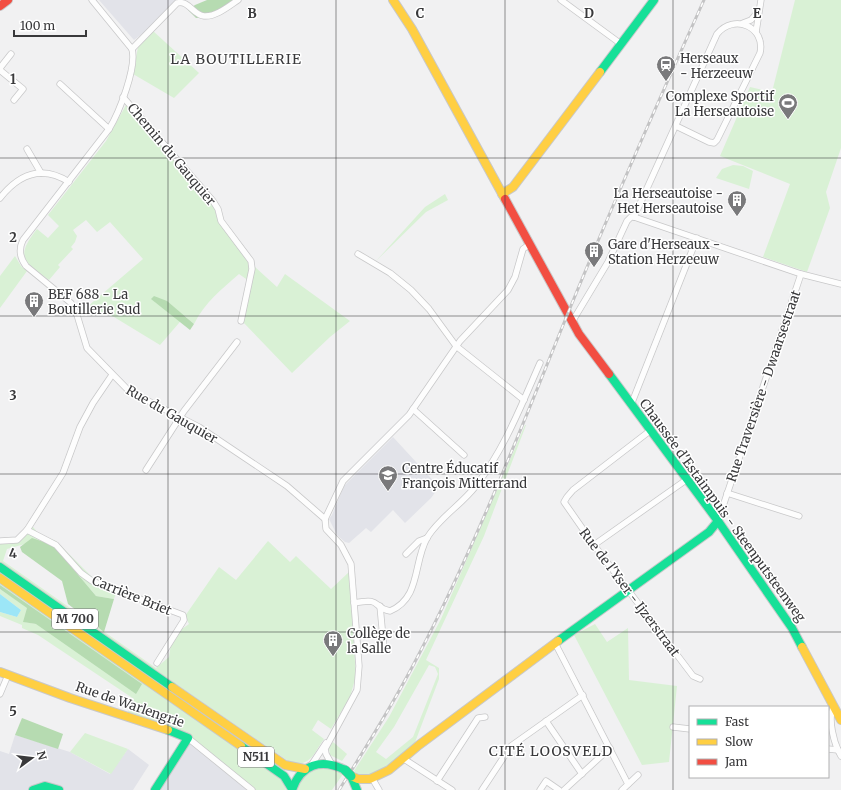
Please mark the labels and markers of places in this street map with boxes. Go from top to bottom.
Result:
place label: Herseaux - Herzeeuw [680,50,754,82]
station icon: Herseaux - Herzeeuw [655,54,677,82]
place label: Complexe Sportif La Herseautoise [666,88,775,120]
sports icon: Complexe Sportif La Herseautoise [777,92,799,120]
place label: La Herseautoise - Het Herseautoise [613,185,723,217]
building icon: La Herseautoise - Het Herseautoise [726,189,748,217]
place label: Gare d'Herseaux - Station Herzeeuw [608,236,720,268]
building icon: Gare d'Herseaux - Station Herzeeuw [583,240,605,268]
place label: BEF 688 - La Boutillerie Sud [48,286,140,318]
building icon: BEF 688 - La Boutillerie Sud [23,290,45,318]
place label: Centre Éducatif François Mitterrand [402,459,527,492]
school or university icon: Centre Éducatif François Mitterrand [377,464,399,492]
place label: Collège de la Salle [347,625,410,657]
building icon: Collège de la Salle [322,629,344,657]

